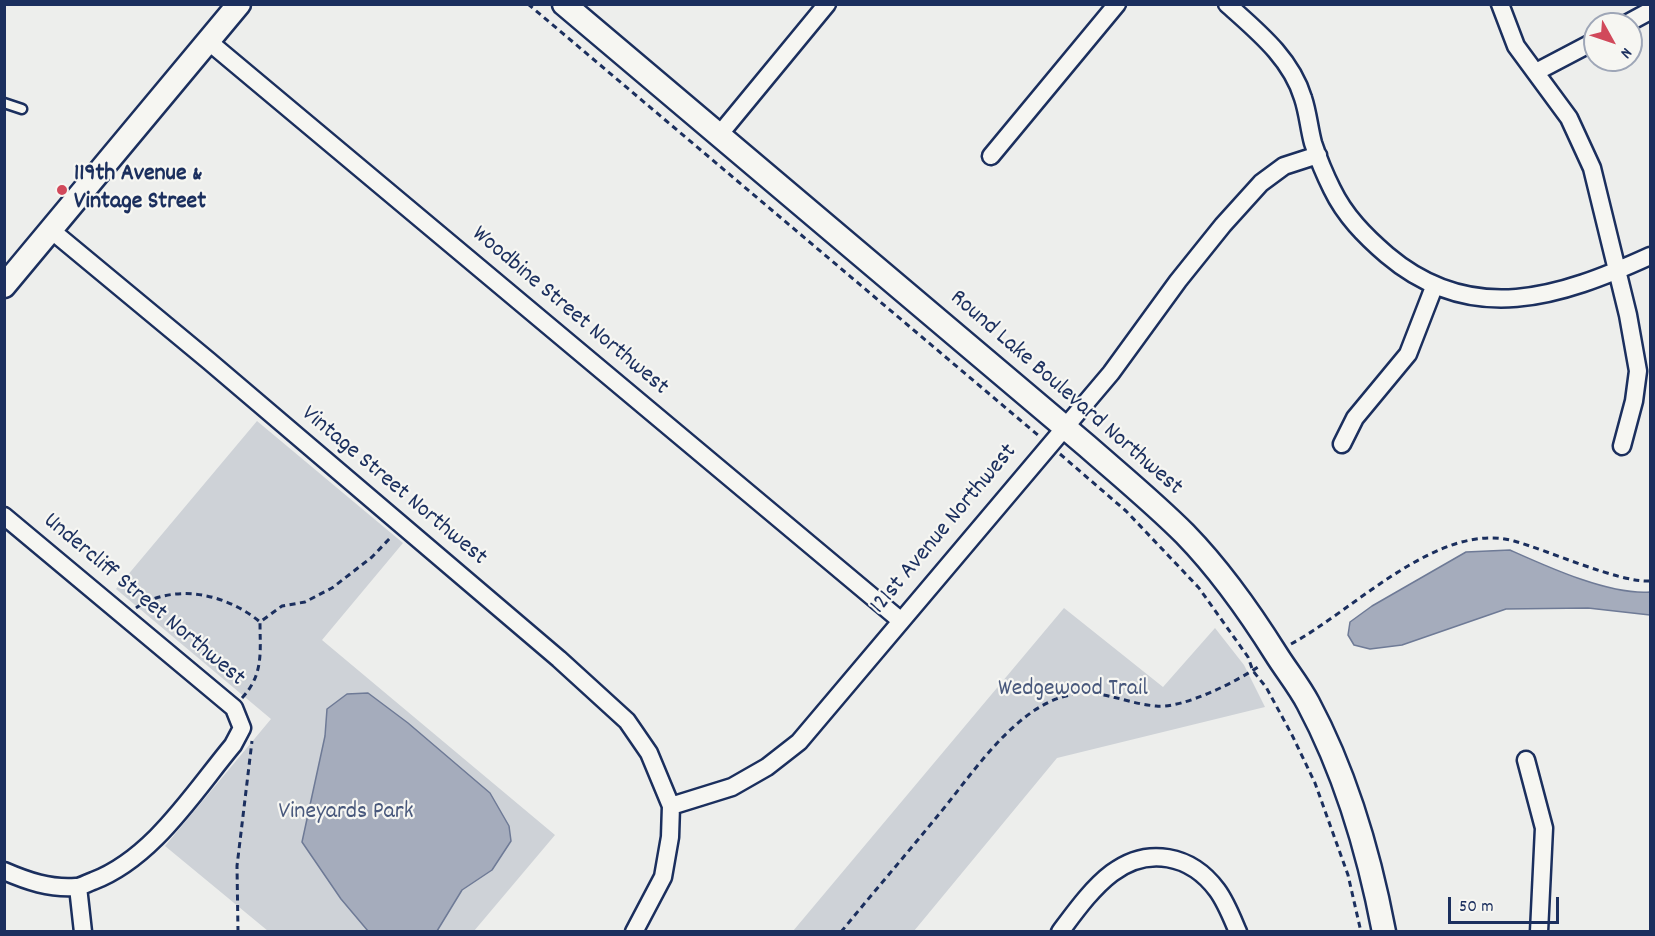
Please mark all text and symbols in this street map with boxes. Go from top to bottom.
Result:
north arrow [1583,12,1643,72]
text: N [1614,42,1637,63]
place label: 119th Avenue & Vintage Street [74,162,206,218]
marker: 119th Avenue & Vintage Street [55,183,69,197]
street label: Woodbine Street Northwest [465,221,673,403]
street label: Round Lake Boulevard Northwest [943,285,1187,503]
street label: Vintage Street Northwest [294,401,492,573]
street label: 121st Avenue Northwest [866,439,1024,621]
street label: Undercliff Street Northwest [36,508,250,694]
park label: Wedgewood Trail [998,677,1148,705]
park label: Vineyards Park [278,800,414,828]
scale bar [1451,885,1562,923]
text: 50 m [1459,895,1494,920]

